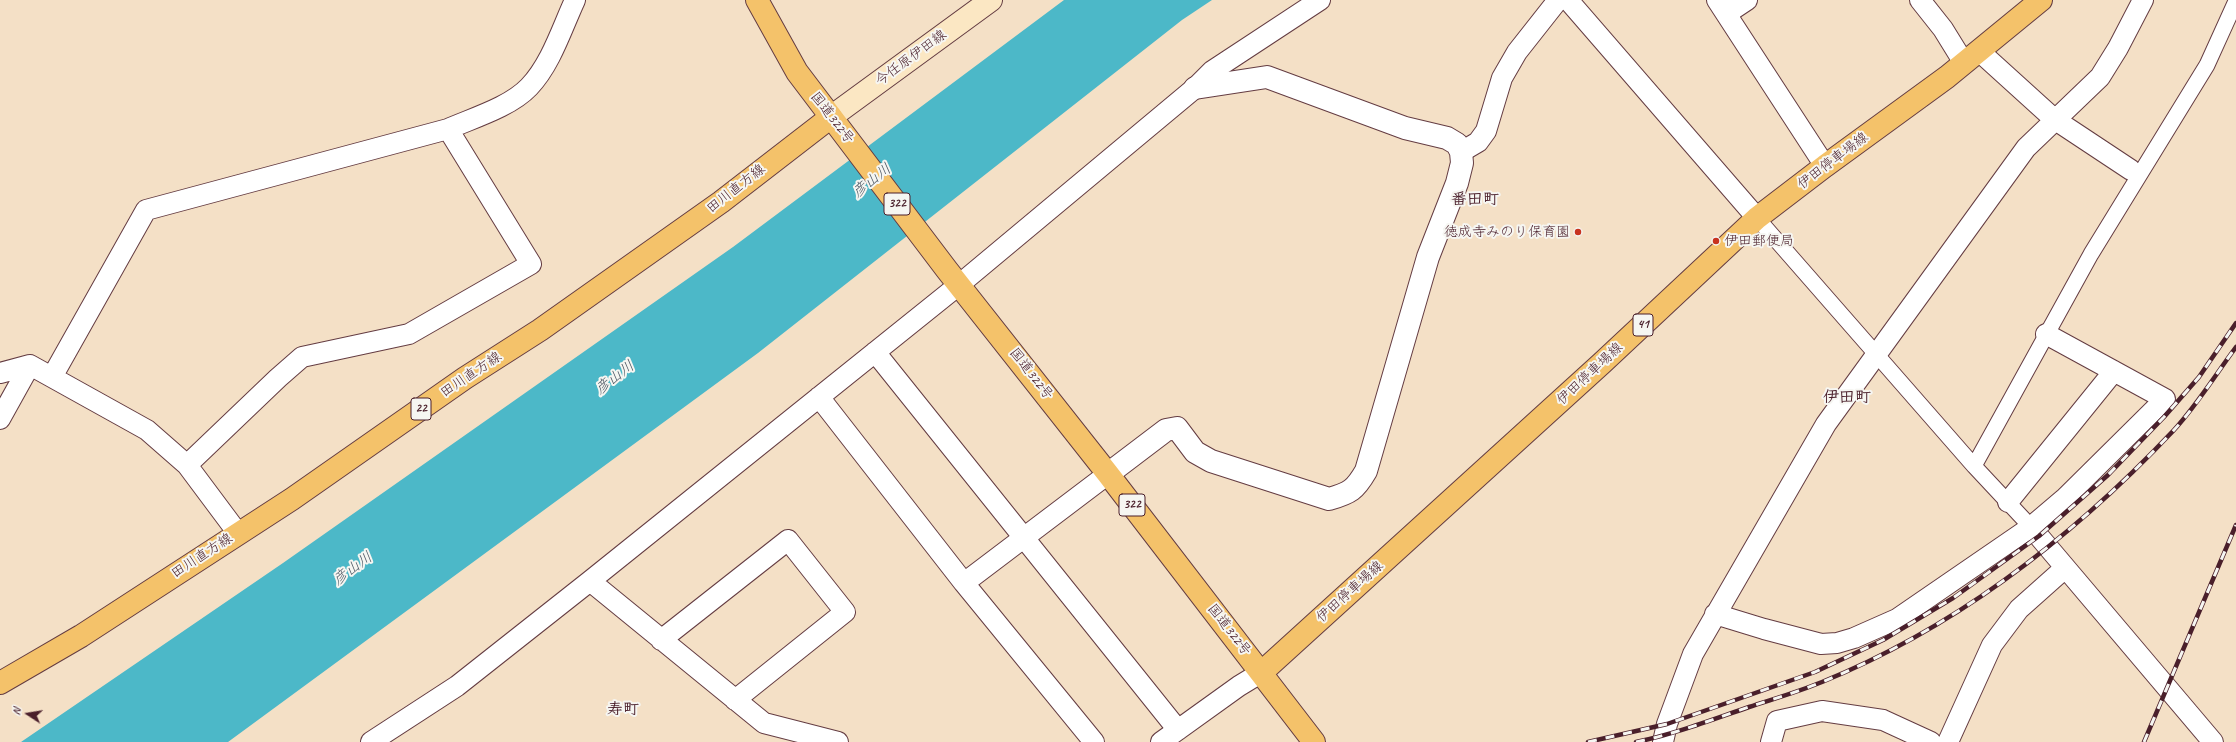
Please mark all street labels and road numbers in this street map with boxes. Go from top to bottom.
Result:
street label: 今任原伊田線 [872,27,950,89]
street label: 国道322号 [807,89,857,147]
street label: 伊田停車場線 [1794,129,1872,193]
street label: 田川直方線 [703,161,769,217]
road number: 322 [884,193,910,215]
road number: 41 [1633,314,1653,336]
street label: 伊田停車場線 [1554,339,1626,409]
street label: 国道322号 [1006,345,1056,403]
street label: 田川直方線 [437,348,505,402]
road number: 22 [411,398,431,420]
road number: 322 [1119,494,1145,516]
street label: 田川直方線 [168,530,236,582]
street label: 伊田停車場線 [1313,558,1387,626]
street label: 国道322号 [1204,601,1254,659]

